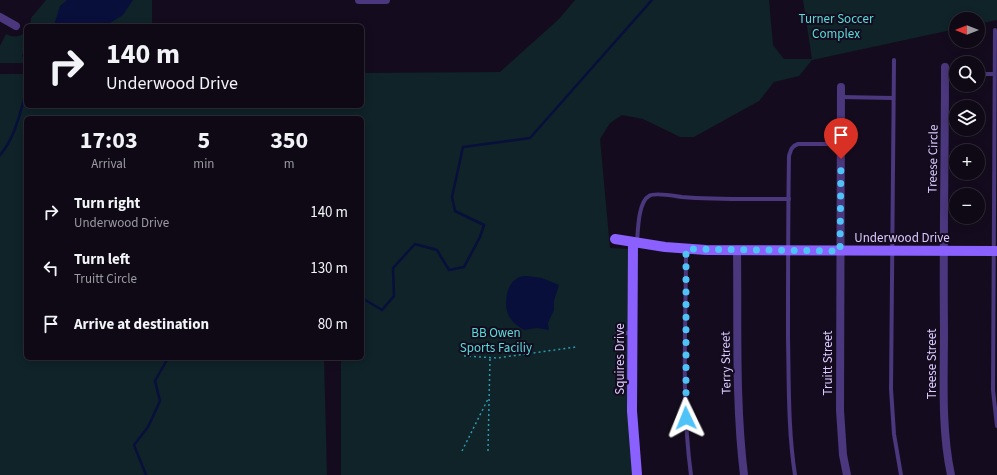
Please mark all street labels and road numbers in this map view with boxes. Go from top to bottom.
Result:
street label: Treese Circle [923,124,943,194]
street label: Underwood Drive [854,229,950,247]
street label: Squires Drive [611,323,629,395]
street label: Treese Street [923,328,941,399]
street label: Truitt Street [819,330,837,395]
street label: Terry Street [716,331,736,395]

